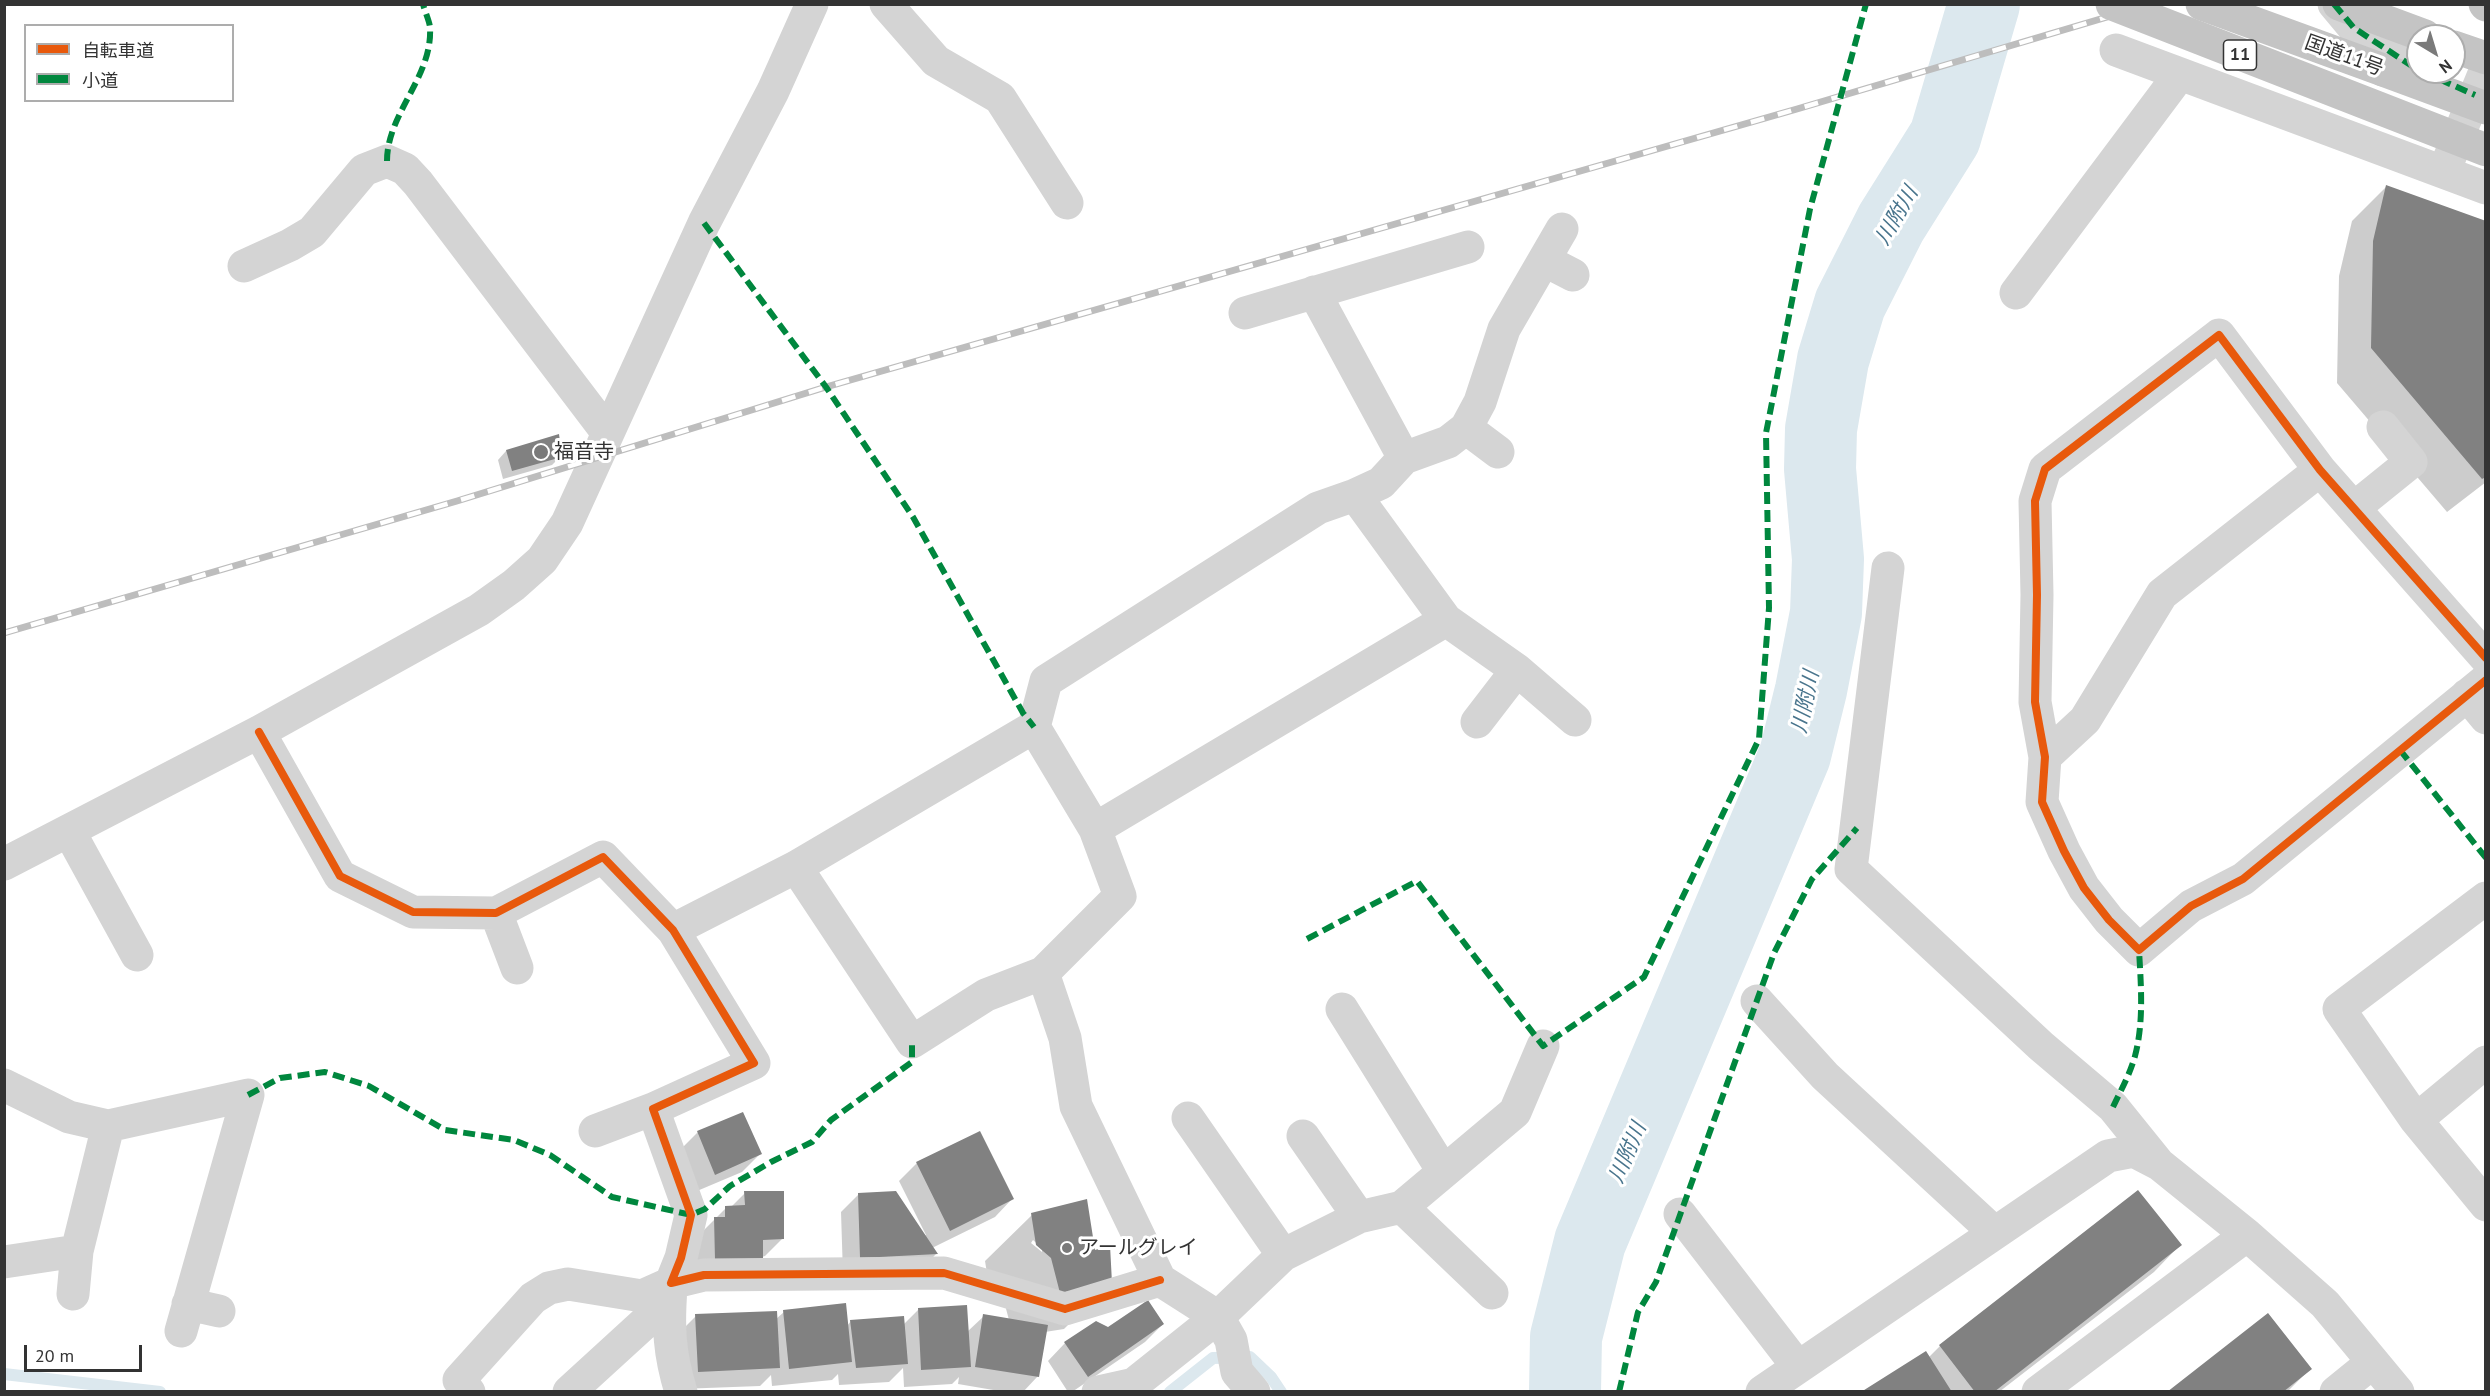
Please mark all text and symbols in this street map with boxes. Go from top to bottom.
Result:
legend [24,24,234,102]
north arrow [2406,24,2466,84]
street label: 国道11号 [2301,31,2387,81]
text: 自転車道 [82,39,154,62]
road number: 11 [2224,40,2256,70]
text: N [2436,55,2456,78]
text: 小道 [82,69,118,92]
water label: 川附川 [1870,182,1924,250]
place label: 福音寺 [554,440,614,464]
marker: 福音寺 [532,443,550,461]
water label: 川附川 [1787,669,1825,735]
water label: 川附川 [1604,1119,1652,1187]
place label: アールグレイ [1079,1236,1198,1260]
marker: アールグレイ [1060,1241,1074,1255]
scale bar [27,1333,146,1371]
text: 20 m [35,1344,74,1367]

